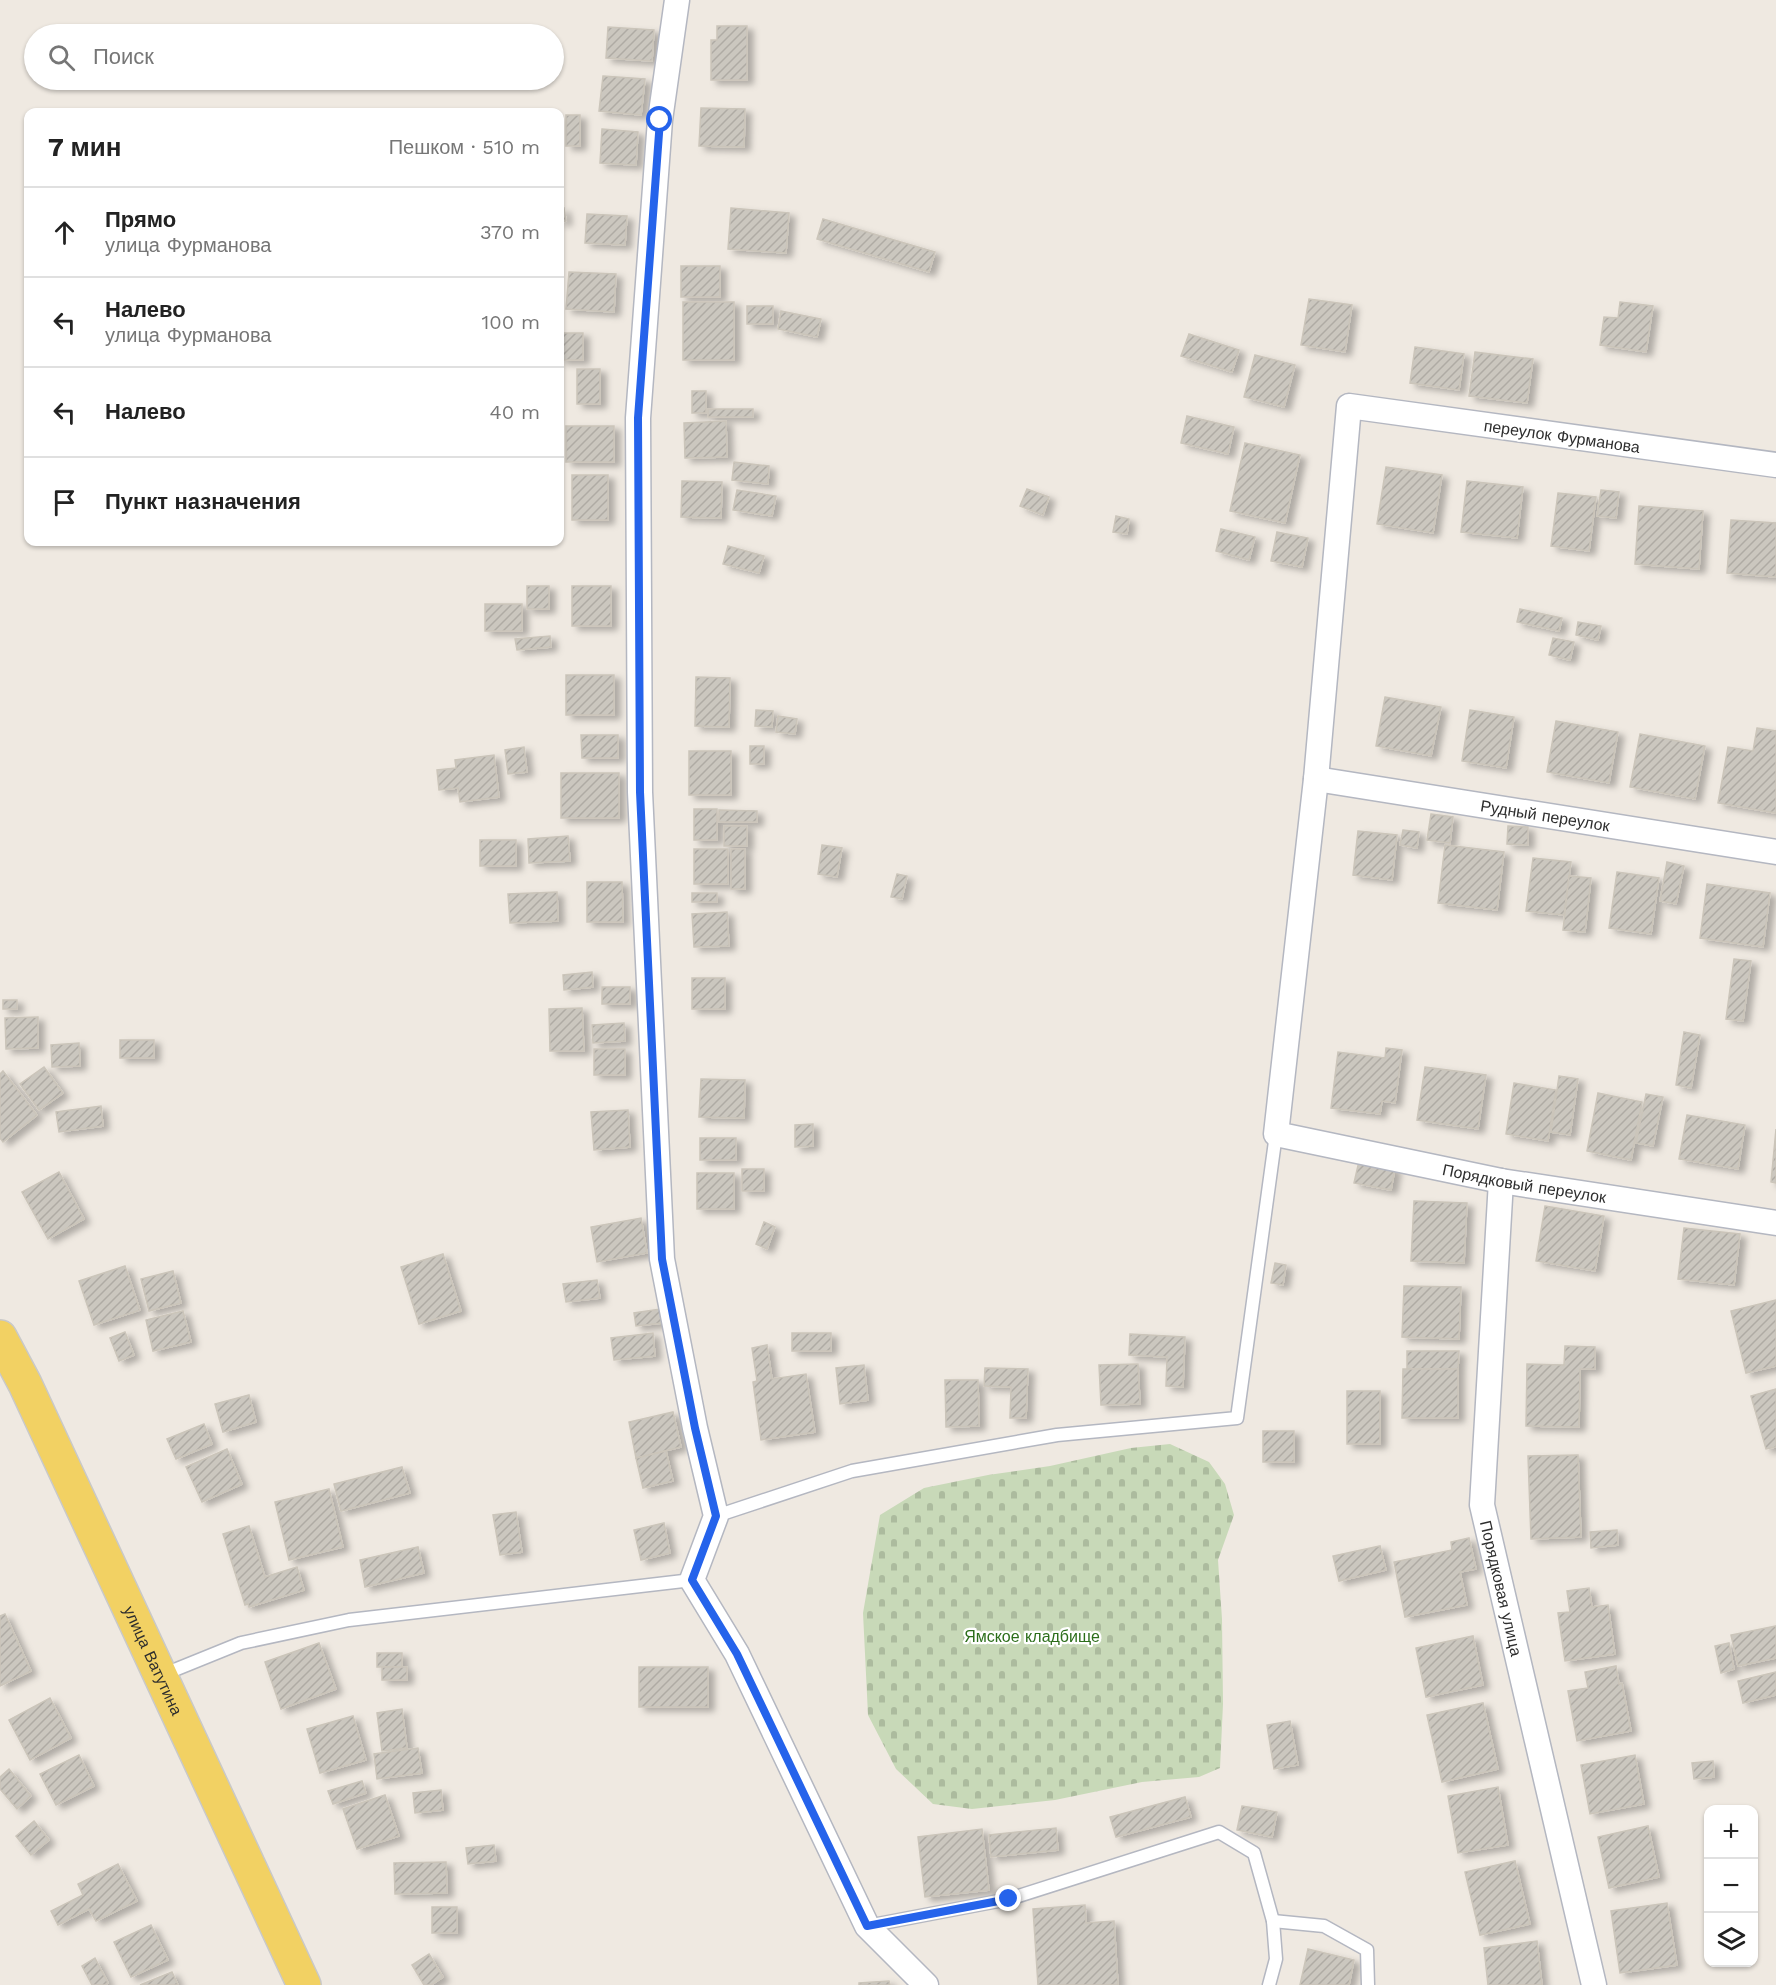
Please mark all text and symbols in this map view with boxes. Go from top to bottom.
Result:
search box [24,24,564,90]
icon: search [45,41,78,74]
text: Поиск [93,44,154,69]
route start [646,106,672,132]
text: 7 мин [48,132,122,162]
text: Пешком · 510 m [389,135,540,159]
text: Прямо [105,207,176,232]
icon: ahead [48,216,81,249]
text: 370 m [480,220,540,244]
text: улица Фурманова [105,233,271,257]
text: Налево [105,297,186,322]
icon: left [48,306,81,339]
text: 100 m [481,310,540,334]
text: улица Фурманова [105,323,271,347]
icon: left [48,396,81,429]
text: Налево [105,399,186,424]
text: 40 m [489,400,540,424]
street label: переулок Фурманова [1483,416,1641,457]
icon: arrive [48,486,81,519]
text: Пункт назначения [105,489,301,514]
street label: Рудный переулок [1479,796,1612,836]
street label: Порядковый переулок [1441,1160,1608,1207]
street label: Порядковая улица [1476,1519,1526,1658]
street label: улица Ватутина [119,1603,186,1718]
park label: Ямское кладбище [964,1627,1100,1646]
map controls [1704,1805,1758,1967]
button: + [1704,1805,1758,1859]
button: − [1704,1859,1758,1913]
route end [995,1885,1021,1911]
button: layers [1704,1913,1758,1967]

